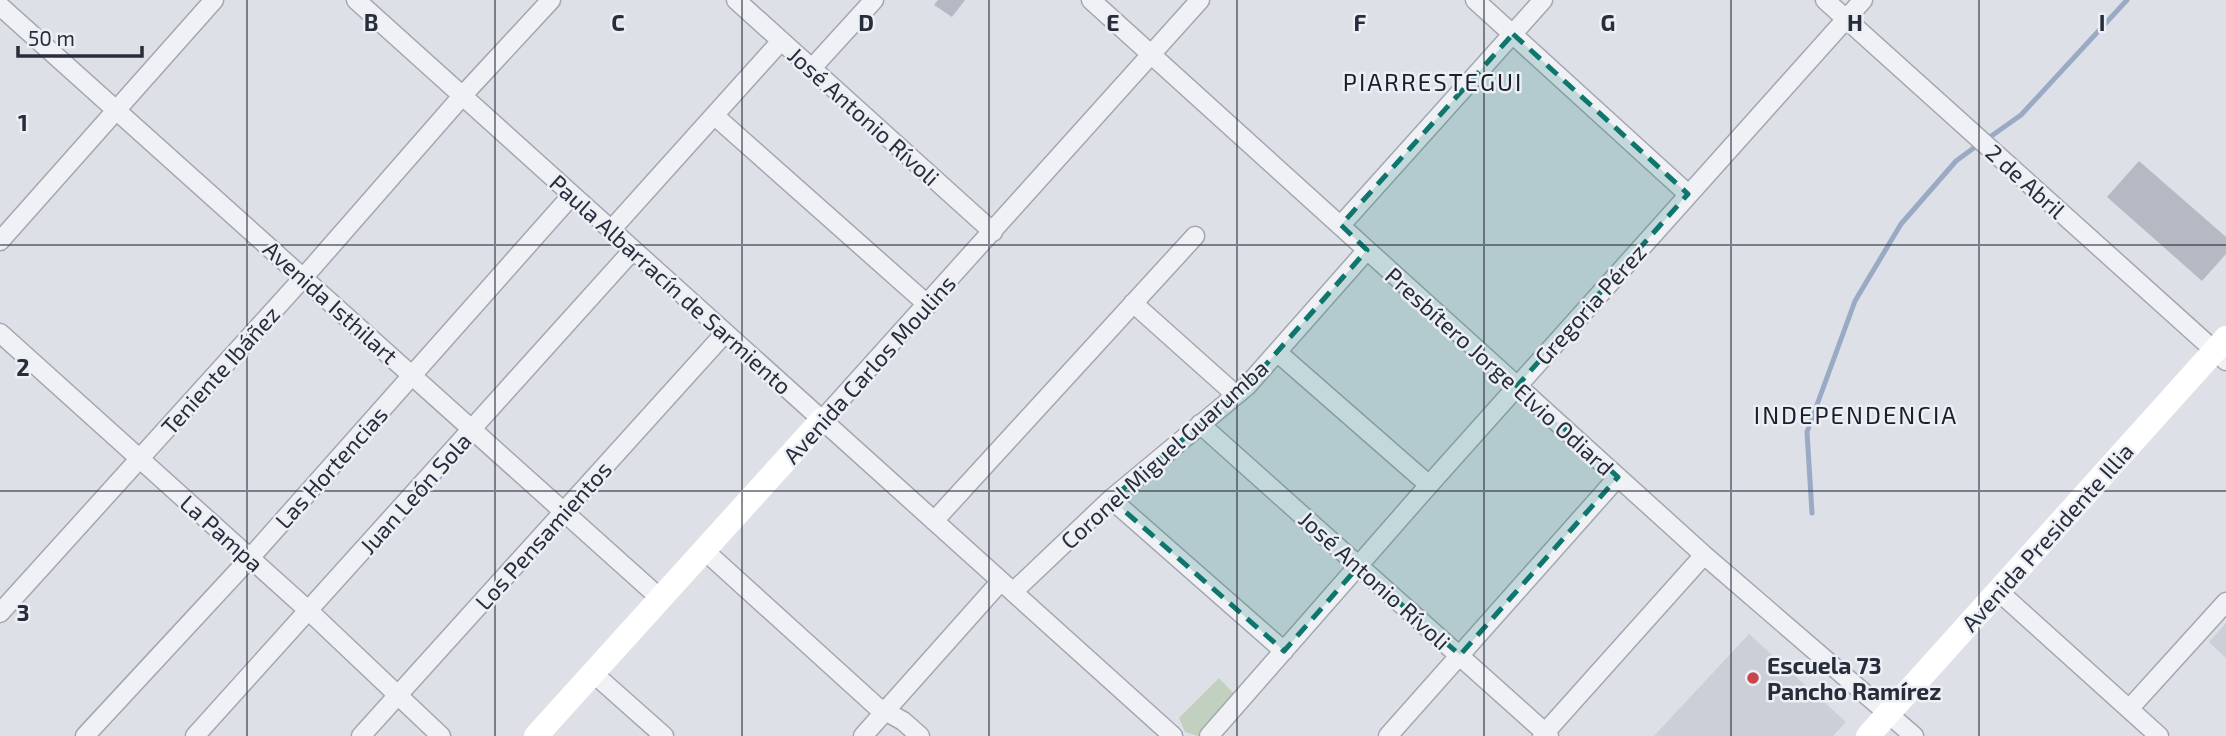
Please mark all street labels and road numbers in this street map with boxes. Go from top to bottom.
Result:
street label: José Antonio Rívoli [783,41,945,191]
street label: 2 de Abril [1980,138,2072,224]
street label: Paula Albarracín de Sarmiento [544,168,798,400]
street label: Avenida Isthilart [258,234,404,370]
street label: Gregoria Pérez [1528,238,1652,370]
street label: Presbítero Jorge Elvio Odiard [1380,261,1620,481]
street label: Avenida Carlos Moulins [777,269,961,469]
street label: Teniente Ibáñez [155,300,285,440]
street label: Coronel Miguel Guarumba [1055,354,1273,554]
street label: Las Hortencias [269,400,393,534]
street label: Juan León Sola [353,427,477,559]
street label: Avenida Presidente Illia [1955,437,2139,637]
street label: Los Pensamientos [469,455,617,615]
street label: La Pampa [175,489,269,577]
street label: José Antonio Rívoli [1294,505,1456,655]

